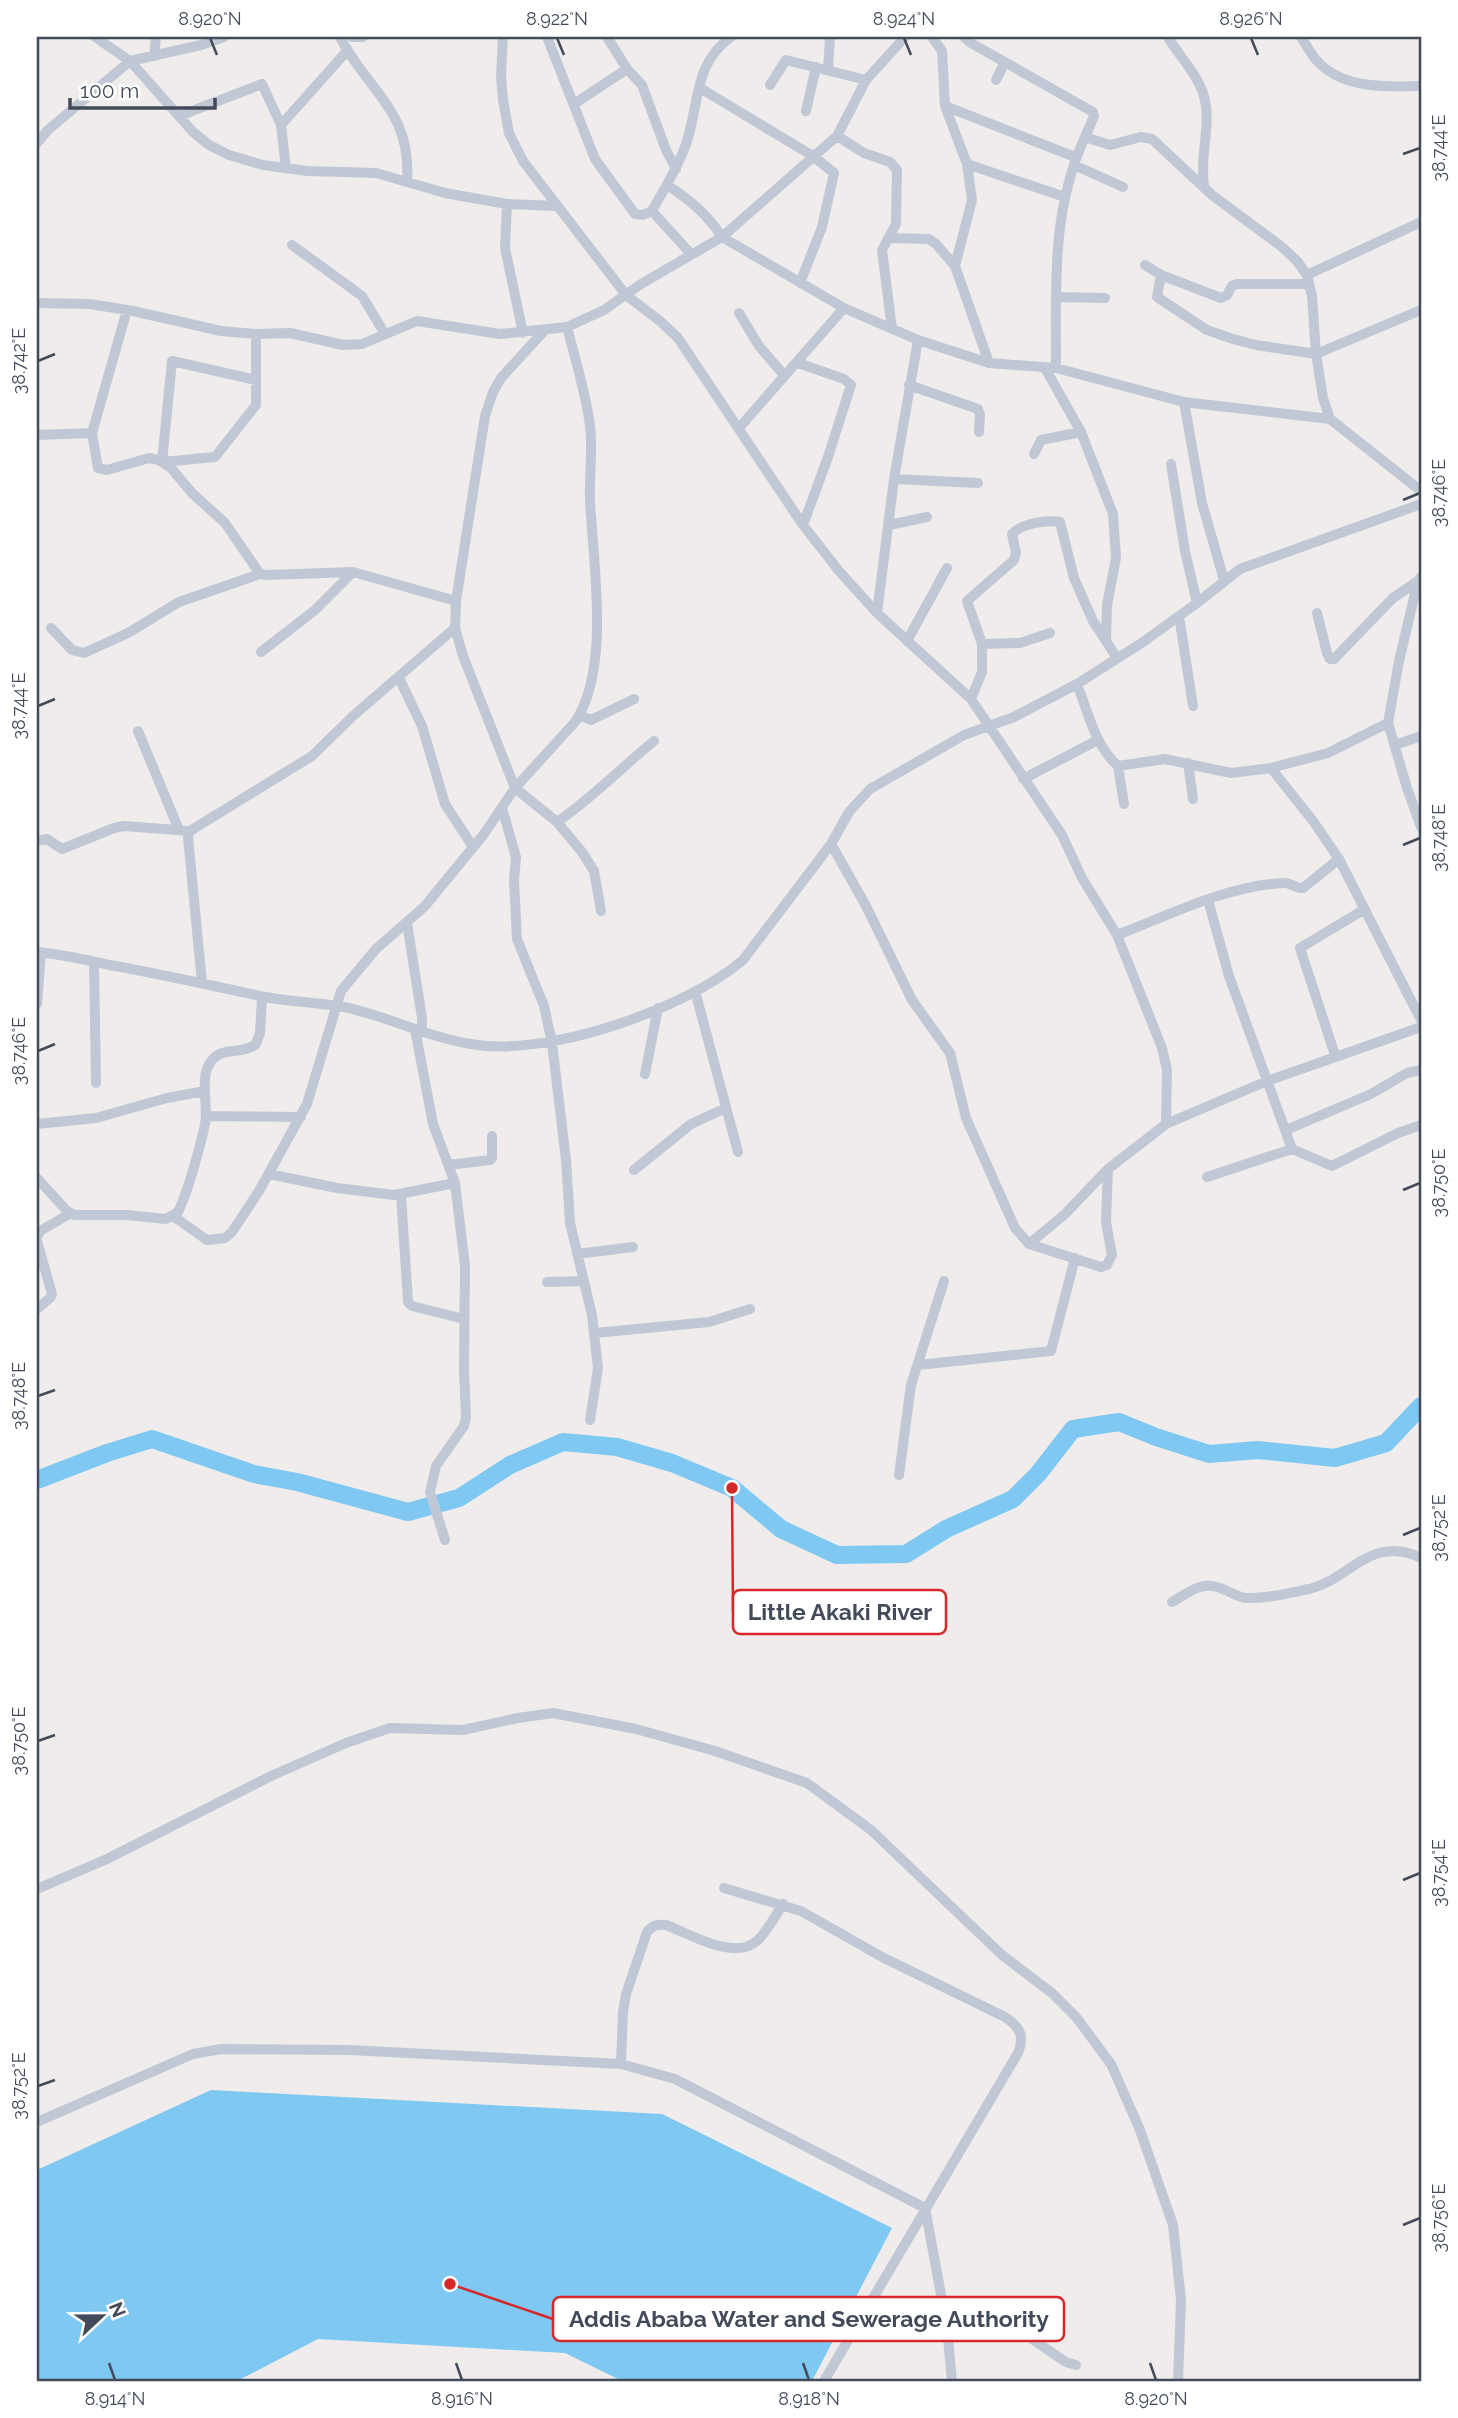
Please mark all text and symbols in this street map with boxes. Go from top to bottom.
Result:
text: 8.920°N [178,8,242,29]
text: 8.922°N [526,8,588,29]
text: 8.924°N [873,8,935,29]
text: 8.926°N [1219,8,1283,29]
scale bar [70,66,215,110]
text: 100 m [80,78,139,103]
text: 38.744°E [1428,114,1449,182]
text: 38.742°E [8,328,29,394]
text: 38.746°E [1428,459,1449,527]
text: 38.744°E [8,672,29,740]
text: 38.748°E [1428,804,1449,872]
text: 38.746°E [8,1017,29,1085]
text: 38.750°E [1428,1149,1449,1217]
text: 38.748°E [8,1362,29,1430]
text: 38.752°E [1428,1494,1449,1562]
callout: Little Akaki River [733,1590,946,1634]
text: Little Akaki River [748,1598,932,1625]
text: 38.750°E [8,1707,29,1775]
text: 38.754°E [1428,1839,1449,1907]
text: 38.752°E [8,2052,29,2120]
text: 38.756°E [1428,2183,1449,2253]
north arrow [66,2282,136,2352]
callout: Addis Ababa Water and Sewerage Authority [553,2297,1064,2341]
text: N [105,2299,131,2320]
text: Addis Ababa Water and Sewerage Authority [569,2305,1049,2332]
text: 8.914°N [85,2388,145,2409]
text: 8.916°N [431,2388,493,2409]
text: 8.918°N [778,2388,840,2409]
text: 8.920°N [1124,2388,1188,2409]

